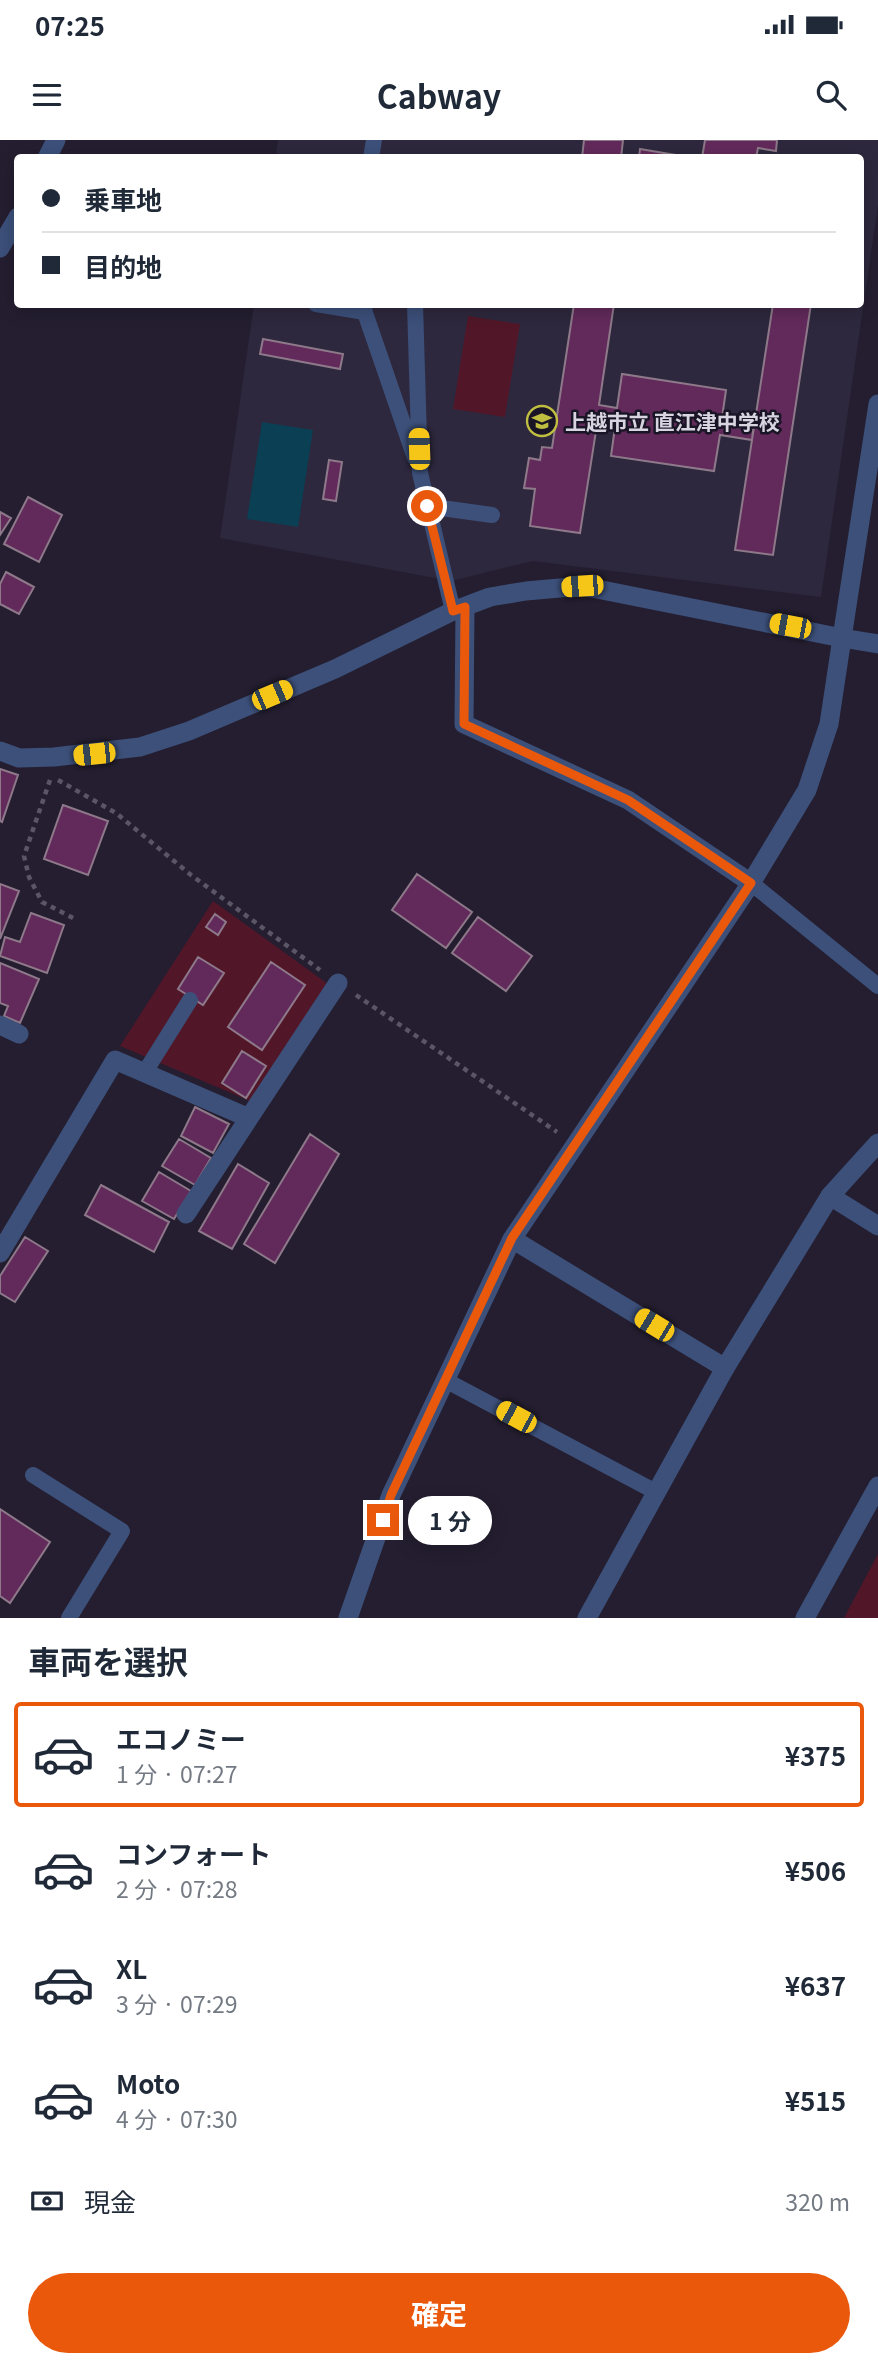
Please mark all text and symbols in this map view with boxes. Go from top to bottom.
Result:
text: 07:25 [35,6,105,43]
text: Cabway [377,72,501,118]
icon: menu [28,76,66,114]
icon: search [812,76,850,114]
text: 乗車地 [84,180,162,217]
text: 目的地 [84,247,162,284]
school or university icon: 上越市立 直江津中学校 [525,404,559,438]
place label: 上越市立 直江津中学校 [565,406,780,436]
car [408,428,431,470]
route start [411,490,443,522]
car [561,574,604,598]
car [768,612,813,640]
car [249,677,296,713]
car [73,741,116,767]
car [631,1305,678,1345]
car [493,1398,540,1436]
callout: 1 分 [408,1496,492,1544]
text: 1 分 [429,1503,471,1537]
route end [367,1504,399,1536]
text: 車両を選択 [28,1637,188,1683]
text: エコノミー [116,1719,246,1756]
icon: car [32,1723,95,1786]
text: ¥375 [785,1736,846,1773]
text: 1 分 · 07:27 [116,1756,238,1790]
text: コンフォート [116,1834,271,1871]
icon: car [32,1838,95,1901]
text: ¥506 [785,1851,846,1888]
text: 2 分 · 07:28 [116,1871,238,1905]
text: XL [116,1949,147,1986]
icon: car [32,1953,95,2016]
text: ¥637 [785,1966,846,2003]
text: 3 分 · 07:29 [116,1986,238,2020]
text: Moto [116,2064,180,2101]
icon: car [32,2068,95,2131]
text: ¥515 [785,2081,846,2118]
text: 4 分 · 07:30 [116,2101,238,2135]
icon: cash [28,2182,66,2220]
text: 現金 [84,2182,136,2219]
text: 320 m [785,2184,850,2218]
button: 確定 [28,2273,850,2353]

